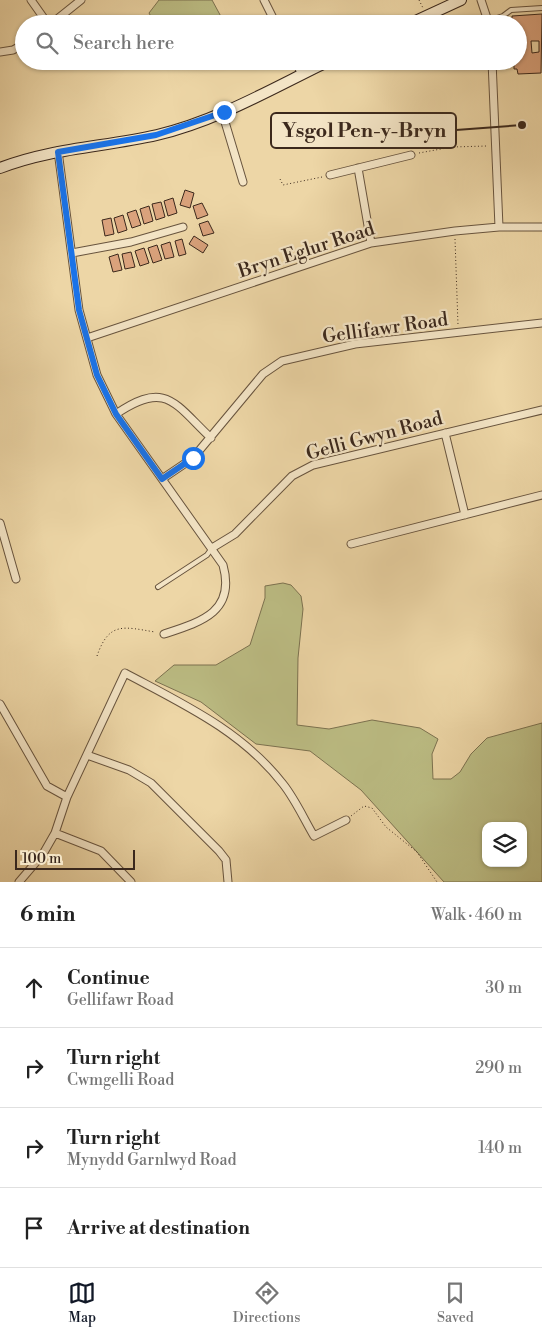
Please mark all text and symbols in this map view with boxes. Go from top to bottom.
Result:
search box [15,15,527,70]
icon: search [33,29,61,57]
text: Search here [73,31,174,55]
route end [213,101,236,124]
callout: Ysgol Pen-y-Bryn [271,113,456,148]
text: Ysgol Pen-y-Bryn [282,119,447,144]
street label: Bryn Eglur Road [234,216,378,284]
street label: Gellifawr Road [321,307,450,349]
street label: Gelli Gwyn Road [303,406,445,466]
route start [182,447,205,470]
map controls [482,822,527,867]
button: layers [482,822,527,867]
scale bar [15,847,135,870]
text: 100 m [22,850,61,868]
text: 6 min [20,902,75,928]
text: Walk · 460 m [431,905,522,925]
text: Continue [67,966,150,990]
icon: ahead [20,974,48,1002]
text: 30 m [485,978,522,998]
text: Gellifawr Road [67,990,174,1010]
text: Turn right [67,1046,160,1070]
icon: right [20,1054,48,1082]
text: 290 m [475,1058,522,1078]
text: Cwmgelli Road [67,1070,174,1090]
text: Turn right [67,1126,160,1150]
icon: right [20,1134,48,1162]
text: 140 m [478,1138,522,1158]
text: Mynydd Garnlwyd Road [67,1150,237,1170]
icon: arrive [20,1214,48,1242]
text: Arrive at destination [67,1216,250,1240]
tab: Map [68,1279,96,1327]
tab: Directions [233,1279,300,1327]
tab: Saved [437,1279,474,1327]

